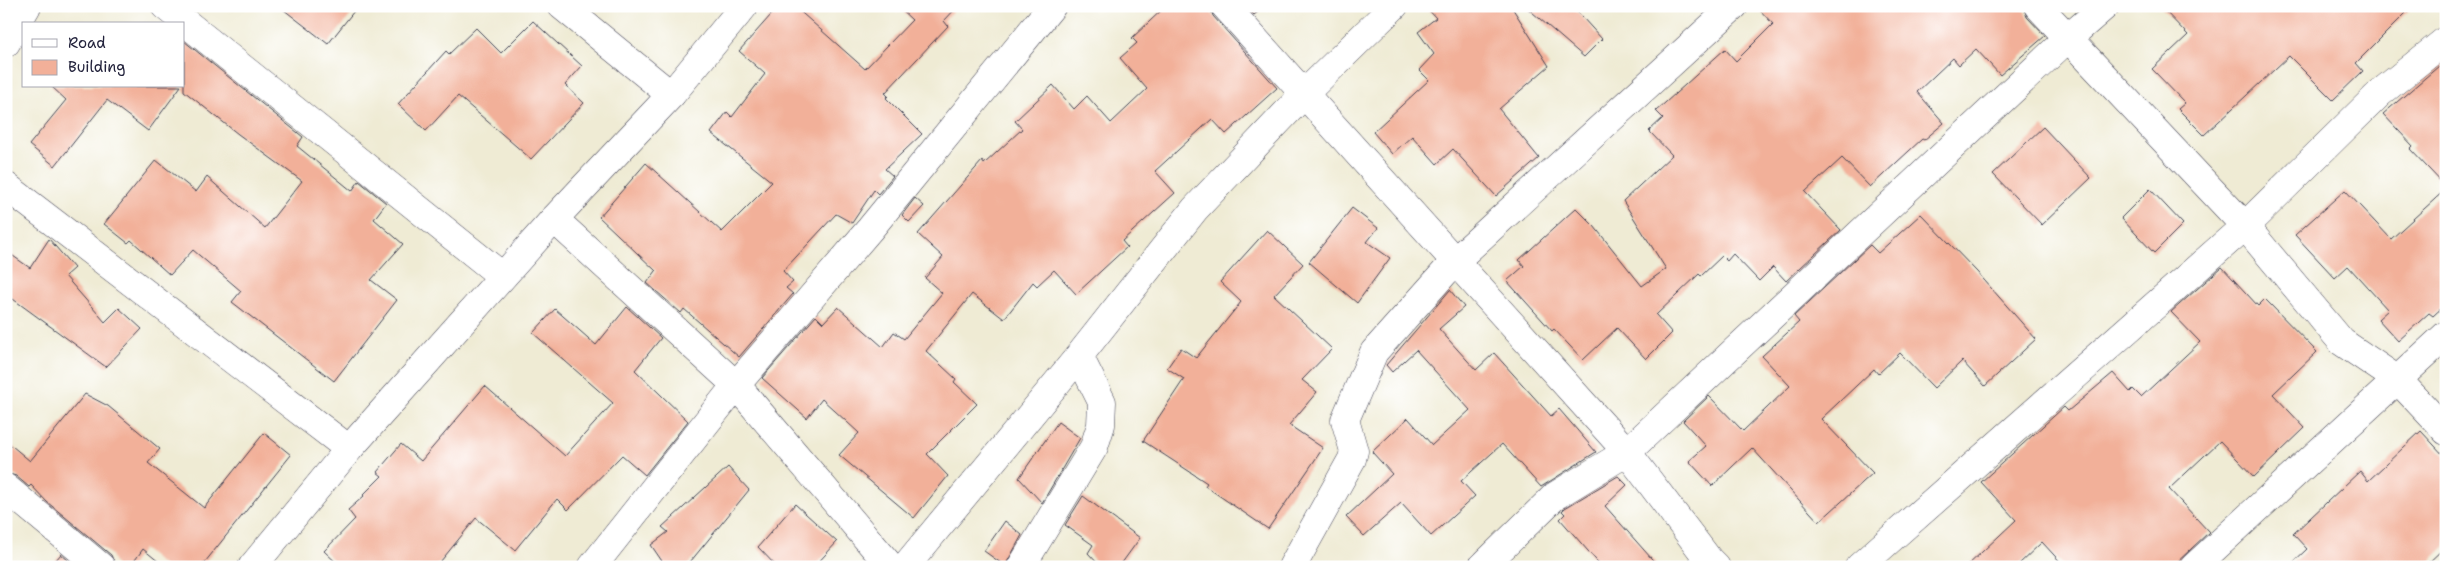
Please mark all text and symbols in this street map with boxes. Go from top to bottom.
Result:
legend [22,22,185,88]
text: Road [68,33,106,53]
text: Building [68,57,125,77]

